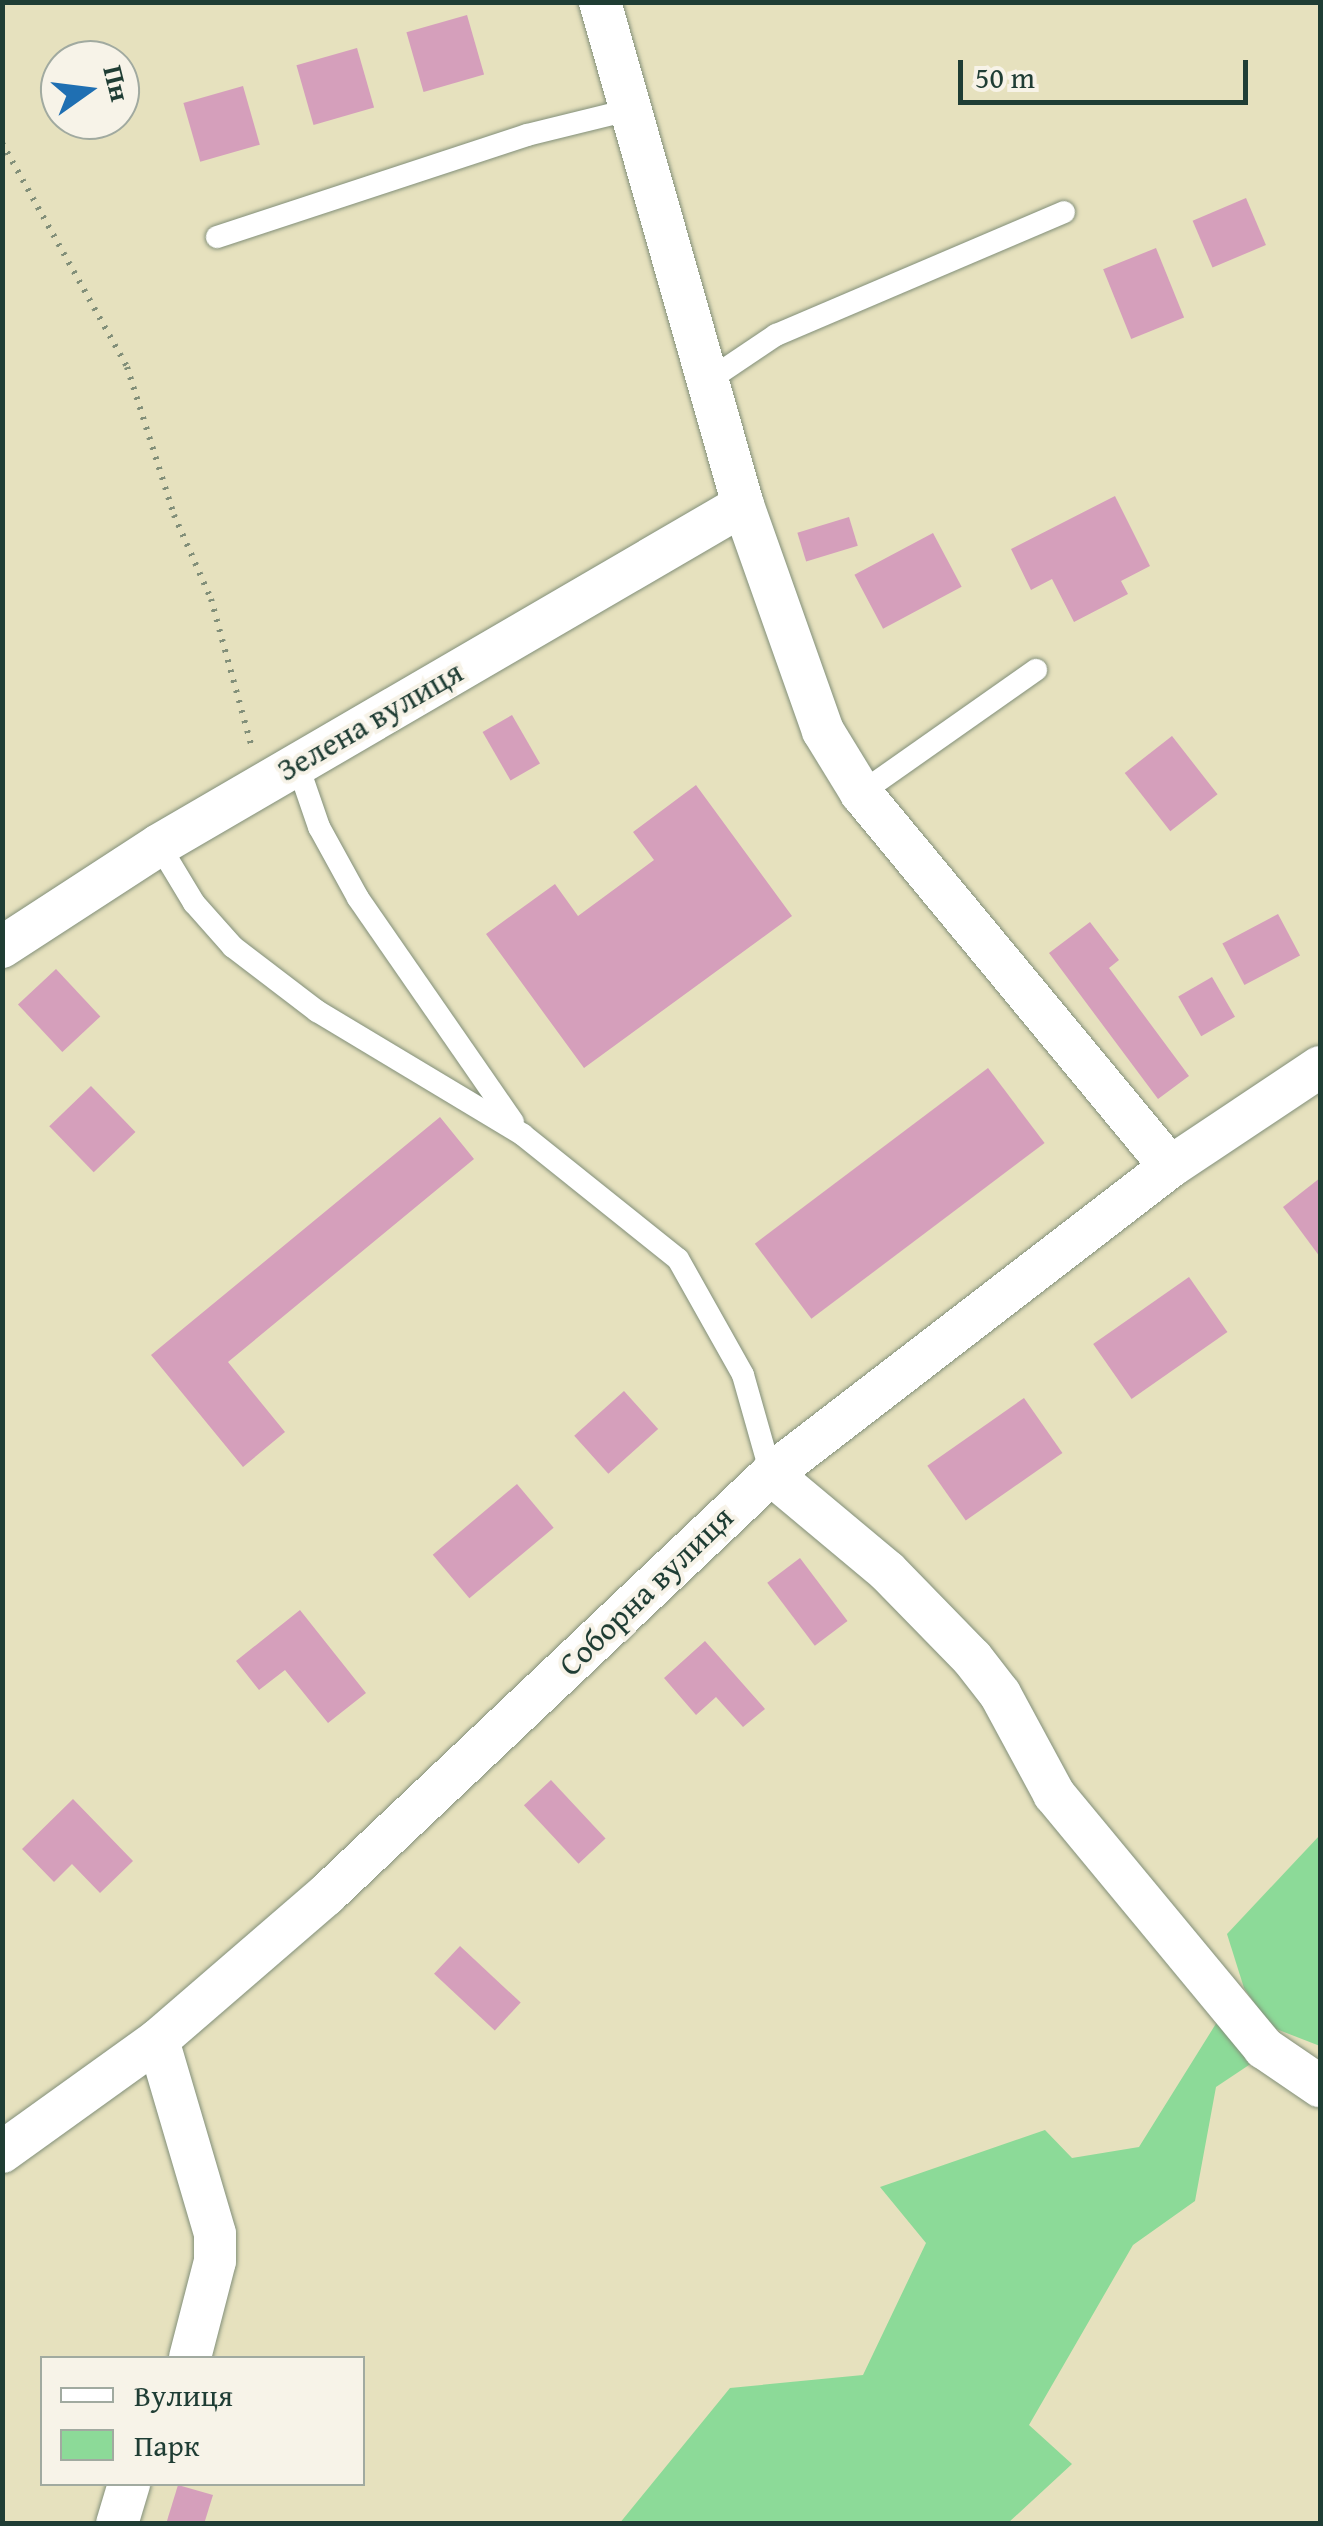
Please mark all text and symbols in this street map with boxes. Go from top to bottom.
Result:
north arrow [40,40,140,140]
scale bar [963,40,1253,102]
text: 50 m [975,55,1035,99]
text: Пн [93,61,142,106]
street label: Зелена вулиця [270,652,470,790]
street label: Соборна вулиця [551,1498,741,1684]
legend [40,2356,365,2486]
text: Вулиця [134,2373,233,2417]
text: Парк [134,2423,200,2467]

